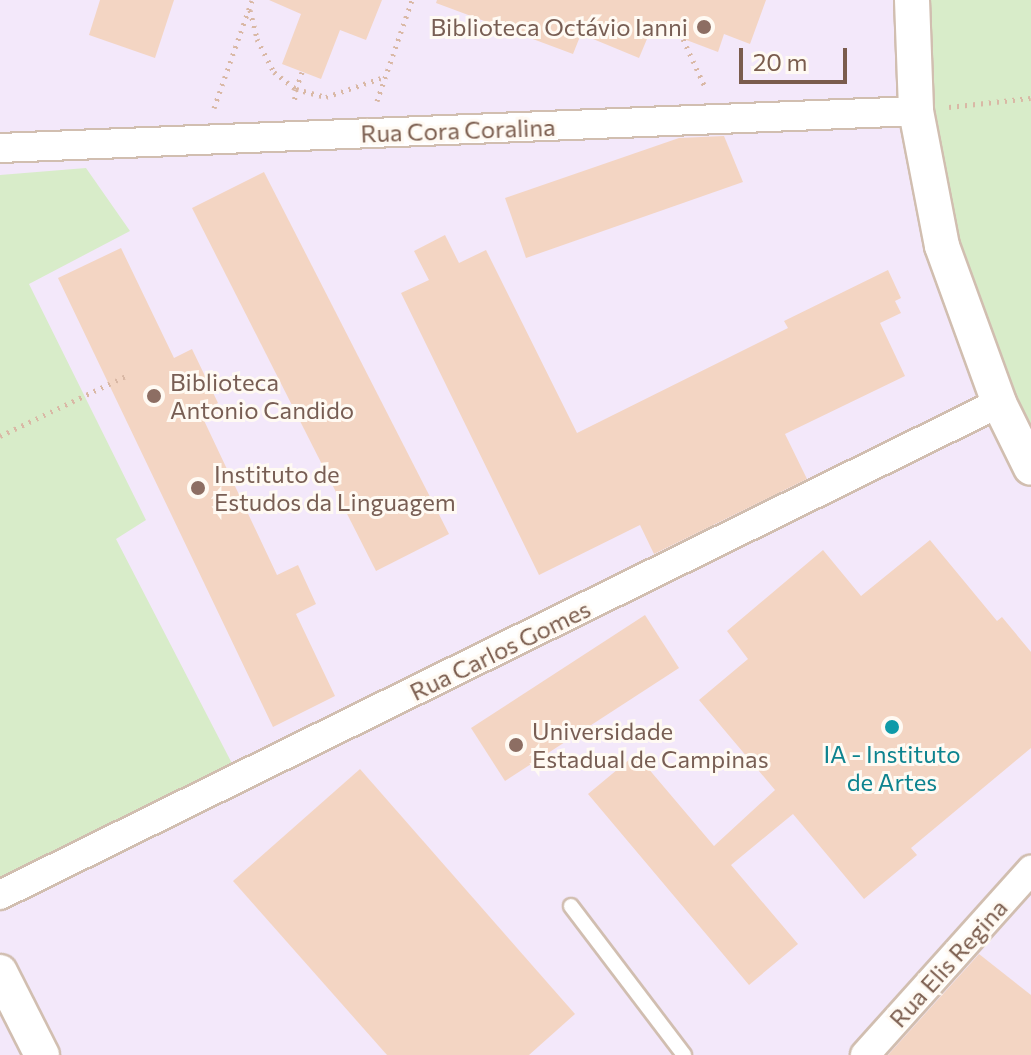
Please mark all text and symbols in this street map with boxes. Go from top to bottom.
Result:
place label: Biblioteca Octávio Ianni [431,13,688,41]
marker: Biblioteca Octávio Ianni [695,18,713,36]
scale bar [743,32,851,82]
text: 20 m [753,47,807,76]
street label: Rua Cora Coralina [360,112,556,148]
place label: Biblioteca Antonio Candido [170,368,354,424]
marker: Biblioteca Antonio Candido [145,387,163,405]
place label: Instituto de Estudos da Linguagem [214,460,456,516]
marker: Instituto de Estudos da Linguagem [189,479,207,497]
street label: Rua Carlos Gomes [405,594,595,706]
place label: Universidade Estadual de Campinas [532,717,769,773]
marker: IA - Instituto de Artes [883,718,901,736]
marker: Universidade Estadual de Campinas [507,736,525,754]
place label: IA - Instituto de Artes [823,740,961,796]
street label: Rua Elis Regina [883,893,1013,1033]

